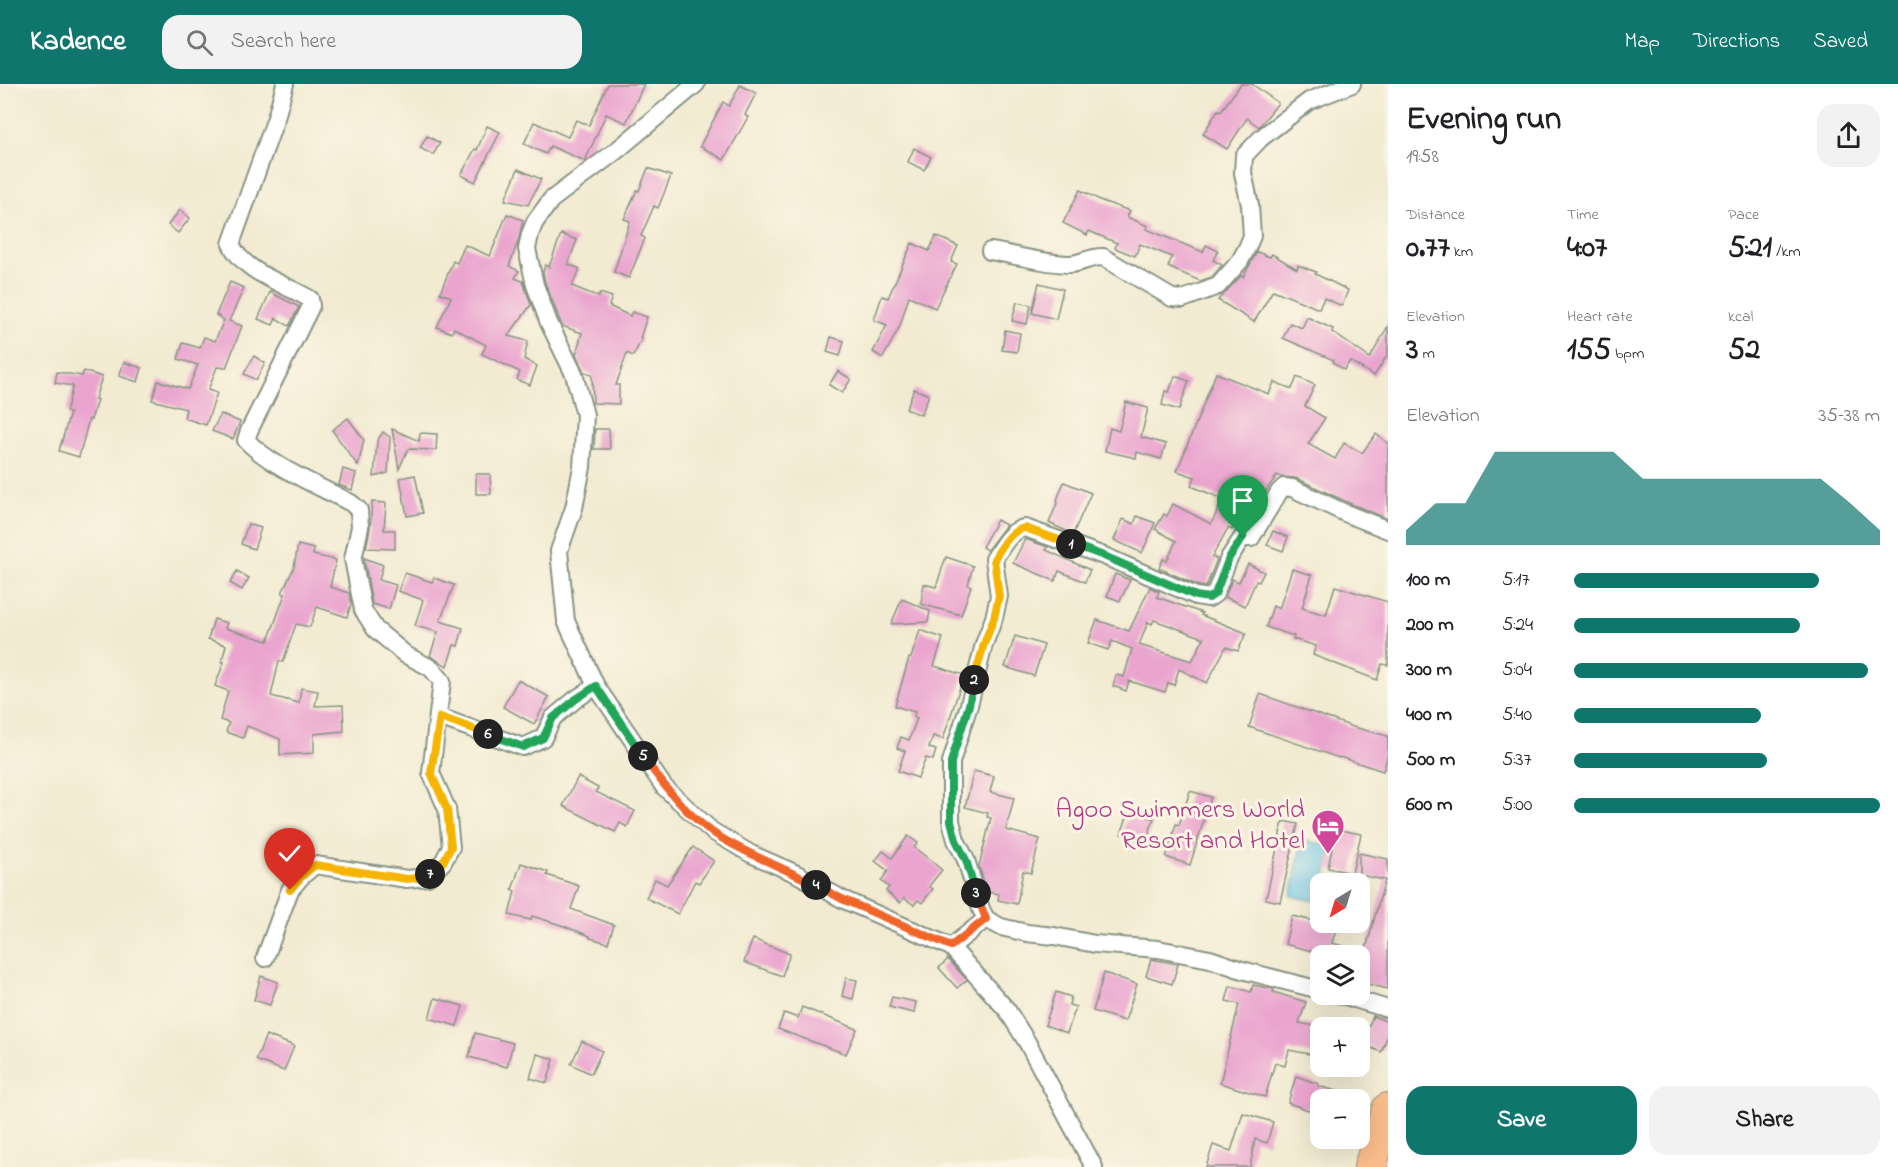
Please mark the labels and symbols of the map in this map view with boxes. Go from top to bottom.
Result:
pin [1217,475,1268,537]
pin: 1 [1056,529,1086,559]
pin: 2 [959,665,989,695]
pin: 6 [473,719,503,749]
pin: 5 [628,741,658,771]
place label: Agoo Swimmers World Resort and Hotel [1056,791,1305,861]
hotel icon: Agoo Swimmers World Resort and Hotel [1310,808,1346,855]
pin [264,828,315,890]
pin: 7 [415,859,445,889]
pin: 4 [801,870,831,900]
north arrow [1310,873,1370,933]
pin: 3 [961,878,991,908]

